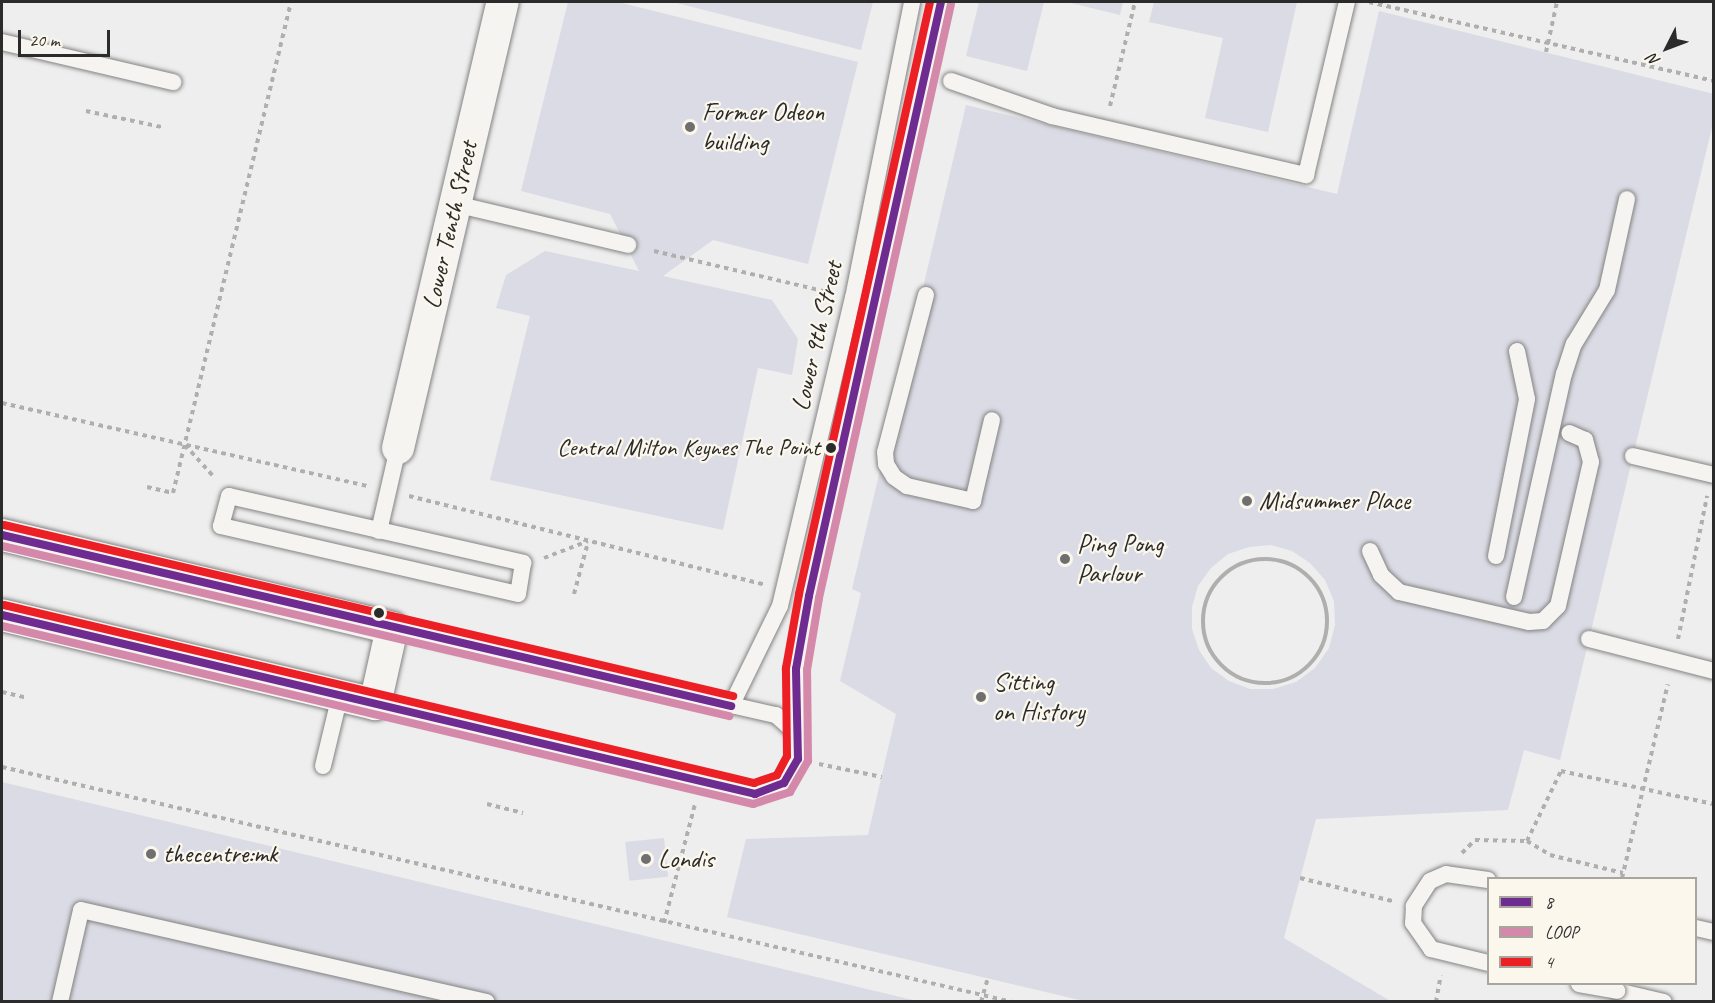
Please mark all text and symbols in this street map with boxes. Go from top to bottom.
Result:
scale bar [21,18,112,56]
north arrow [1637,18,1697,78]
text: 20 m [29,29,60,51]
text: N [1643,50,1664,70]
place label: Former Odeon building [702,96,824,158]
marker: Former Odeon building [683,120,697,134]
street label: Lower Tenth Street [416,138,484,312]
street label: Lower 9th Street [785,258,849,414]
place label: Central Milton Keynes The Point [557,434,820,462]
marker: Central Milton Keynes The Point [825,442,837,454]
place label: Midsummer Place [1259,485,1410,517]
marker: Midsummer Place [1240,494,1254,508]
place label: Ping Pong Parlour [1077,528,1163,590]
marker: Ping Pong Parlour [1058,552,1072,566]
unlabelled marker [373,607,385,619]
place label: Sitting on History [993,666,1085,728]
marker: Sitting on History [974,690,988,704]
place label: thecentre:mk [163,838,277,870]
place label: Londis [658,843,714,875]
marker: thecentre:mk [144,847,158,861]
marker: Londis [639,852,653,866]
legend [1487,877,1697,985]
text: 8 [1545,891,1553,913]
text: LOOP [1545,921,1579,943]
text: 4 [1545,951,1553,973]

